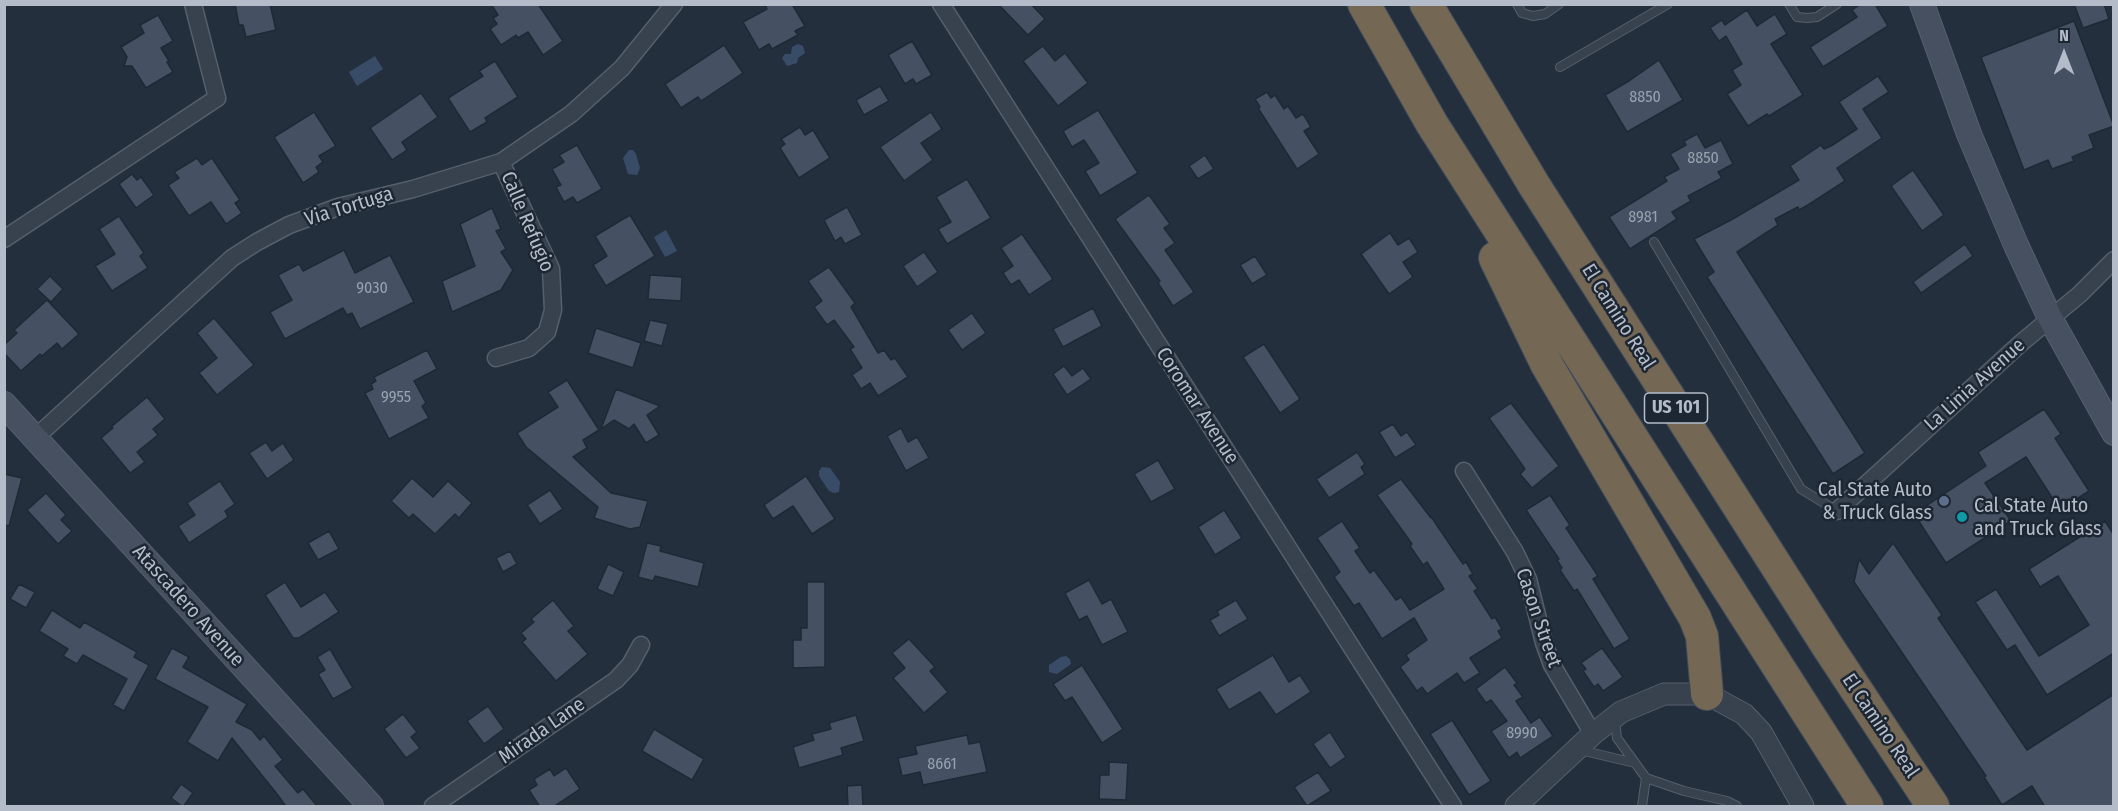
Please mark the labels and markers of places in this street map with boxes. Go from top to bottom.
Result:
place label: Cal State Auto & Truck Glass [1818,478,1932,525]
marker: Cal State Auto & Truck Glass [1937,494,1951,508]
place label: Cal State Auto and Truck Glass [1974,494,2102,541]
marker: Cal State Auto and Truck Glass [1955,510,1969,524]

